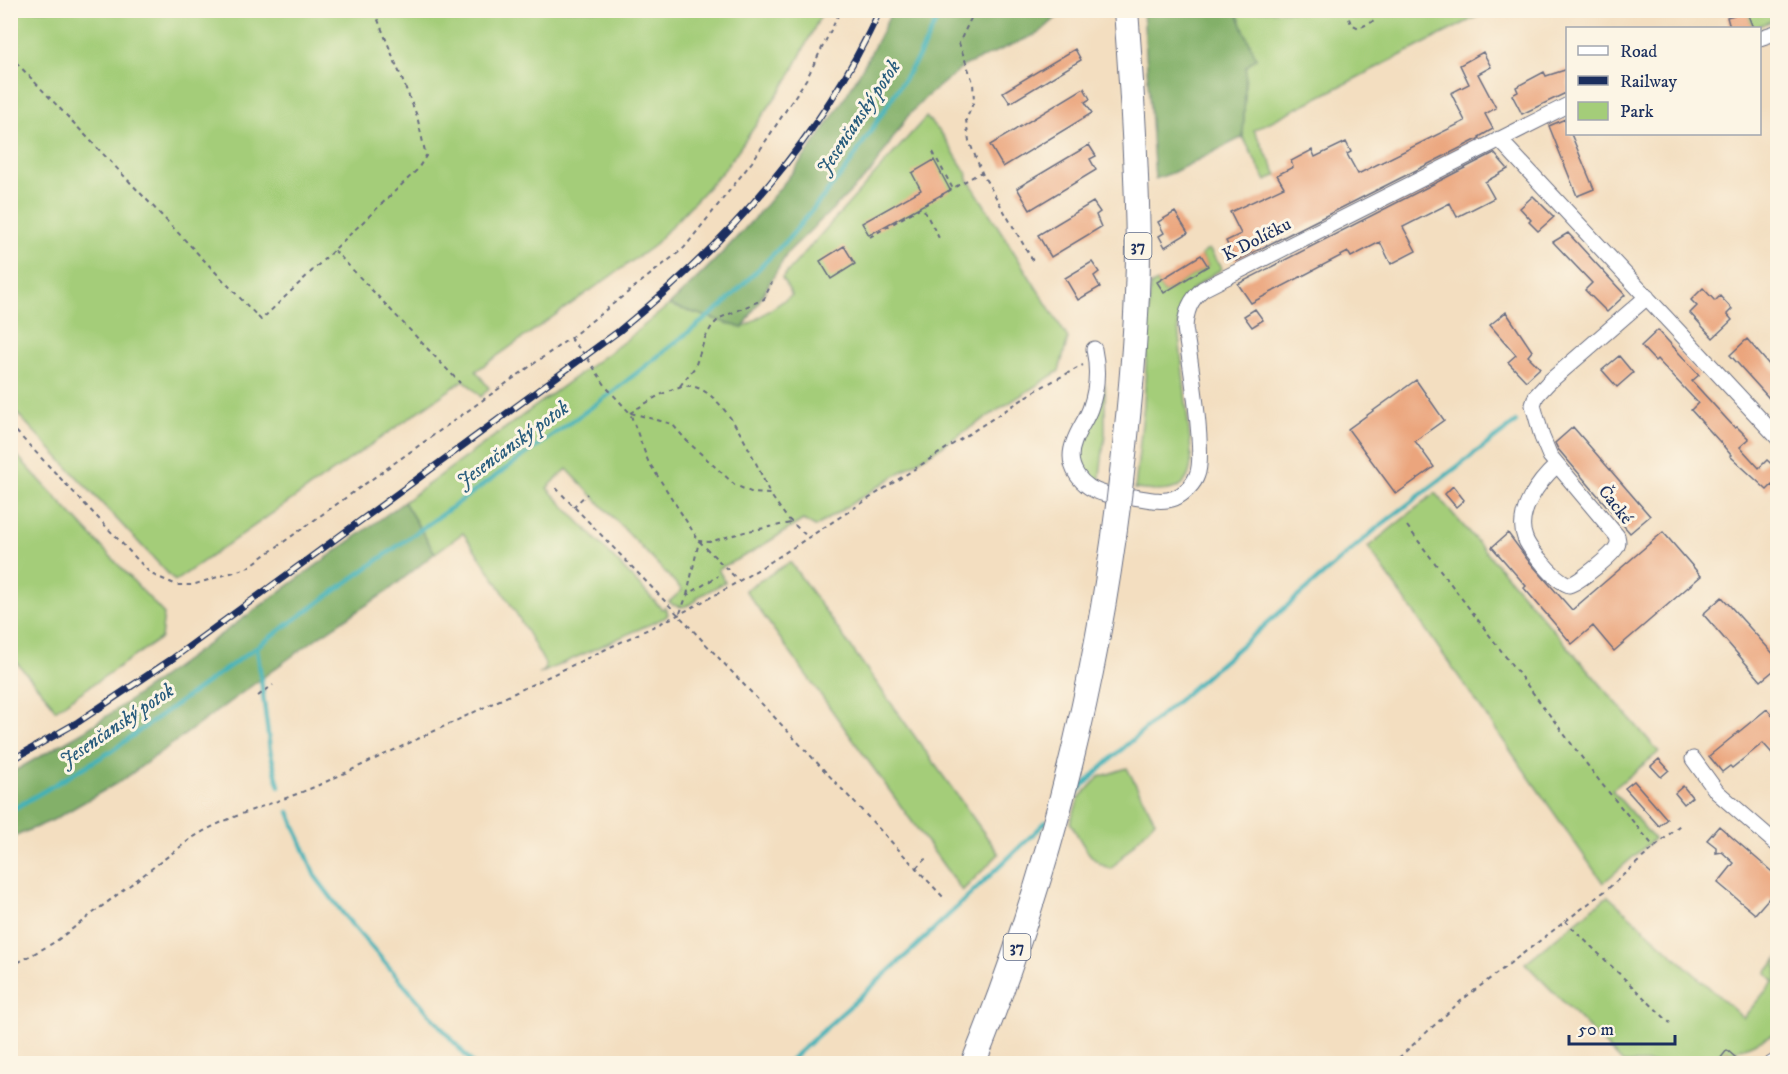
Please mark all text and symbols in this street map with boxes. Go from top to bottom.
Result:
legend [1566,27,1761,135]
text: Road [1620,41,1657,63]
water label: Jesenčanský potok [811,55,907,180]
text: Railway [1620,71,1678,93]
text: Park [1620,101,1654,123]
street label: K Dolíčku [1219,213,1295,267]
road number: 37 [1124,233,1152,259]
water label: Jesenčanský potok [452,395,575,494]
street label: Čacké [1593,480,1638,529]
water label: Jesenčanský potok [55,678,180,774]
road number: 37 [1004,934,1030,960]
scale bar [1569,1008,1676,1046]
text: 50 m [1578,1019,1614,1041]

